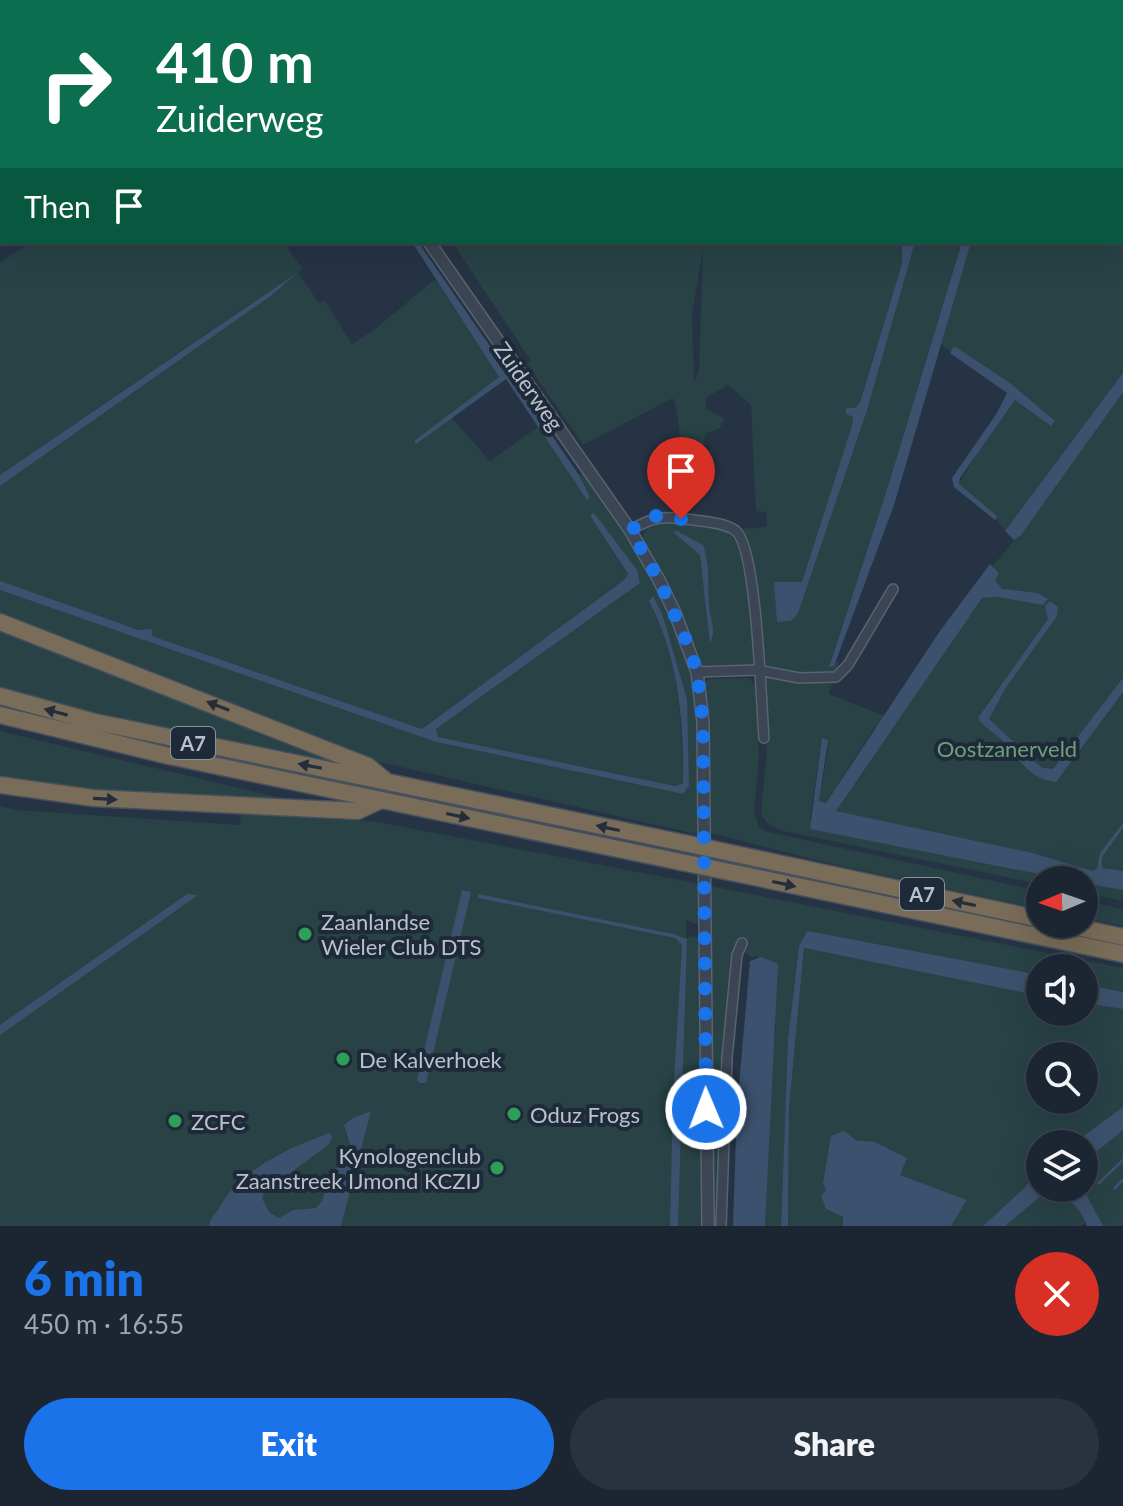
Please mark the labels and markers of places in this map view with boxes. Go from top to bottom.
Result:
pin [647,437,715,519]
place label: Zaanlandse Wieler Club DTS [321,908,482,960]
marker: Zaanlandse Wieler Club DTS [296,925,314,943]
place label: De Kalverhoek [359,1046,502,1073]
marker: De Kalverhoek [334,1050,352,1068]
place label: Oduz Frogs [530,1101,640,1128]
marker: Oduz Frogs [505,1105,523,1123]
place label: ZCFC [191,1108,246,1135]
marker: ZCFC [166,1112,184,1130]
place label: Kynologenclub Zaanstreek IJmond KCZIJ [236,1142,481,1194]
marker: Kynologenclub Zaanstreek IJmond KCZIJ [488,1159,506,1177]

